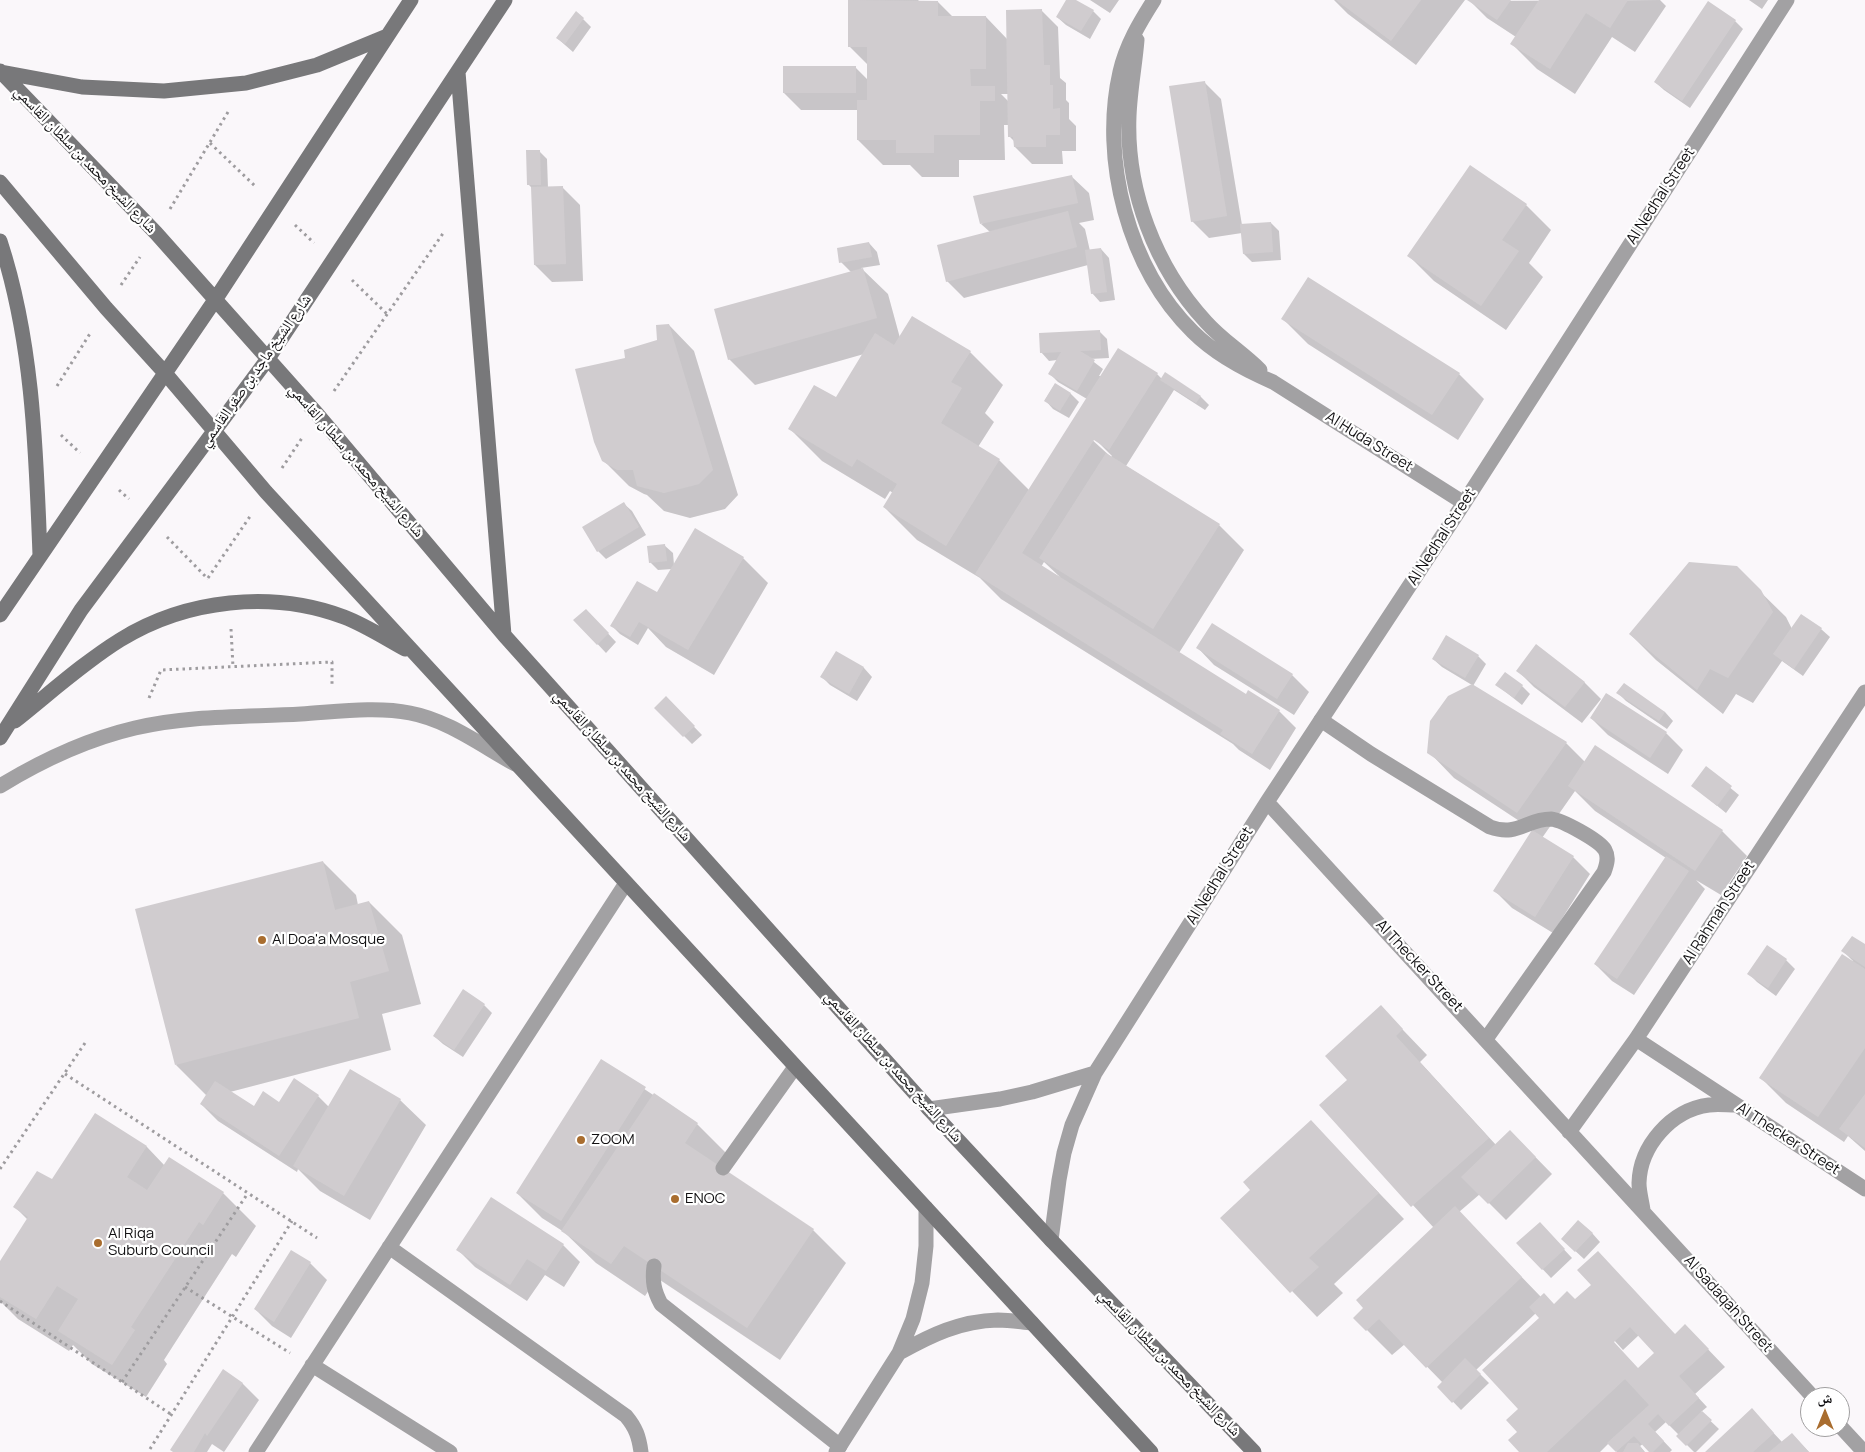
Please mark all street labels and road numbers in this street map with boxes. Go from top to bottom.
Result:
street label: شارع الشيخ محمد بن سلطان القاسمي [10,83,160,237]
street label: Al Nedhal Street [1623,144,1699,248]
street label: شارع الشيخ ماجد بن صقر القاسمي [196,291,316,451]
street label: شارع الشيخ محمد بن سلطان القاسمي [285,381,427,541]
street label: Al Huda Street [1322,408,1416,476]
street label: Al Nedhal Street [1404,485,1480,589]
street label: شارع الشيخ محمد بن سلطان القاسمي [549,687,695,845]
street label: Al Nedhal Street [1183,824,1257,928]
street label: Al Rahmah Street [1679,858,1759,968]
street label: Al Thecker Street [1372,916,1466,1016]
street label: شارع الشيخ محمد بن سلطان القاسمي [820,988,966,1146]
street label: Al Thecker Street [1733,1099,1843,1179]
street label: Al Sadaqah Street [1680,1252,1776,1356]
street label: شارع الشيخ محمد بن سلطان القاسمي [1094,1286,1244,1440]

